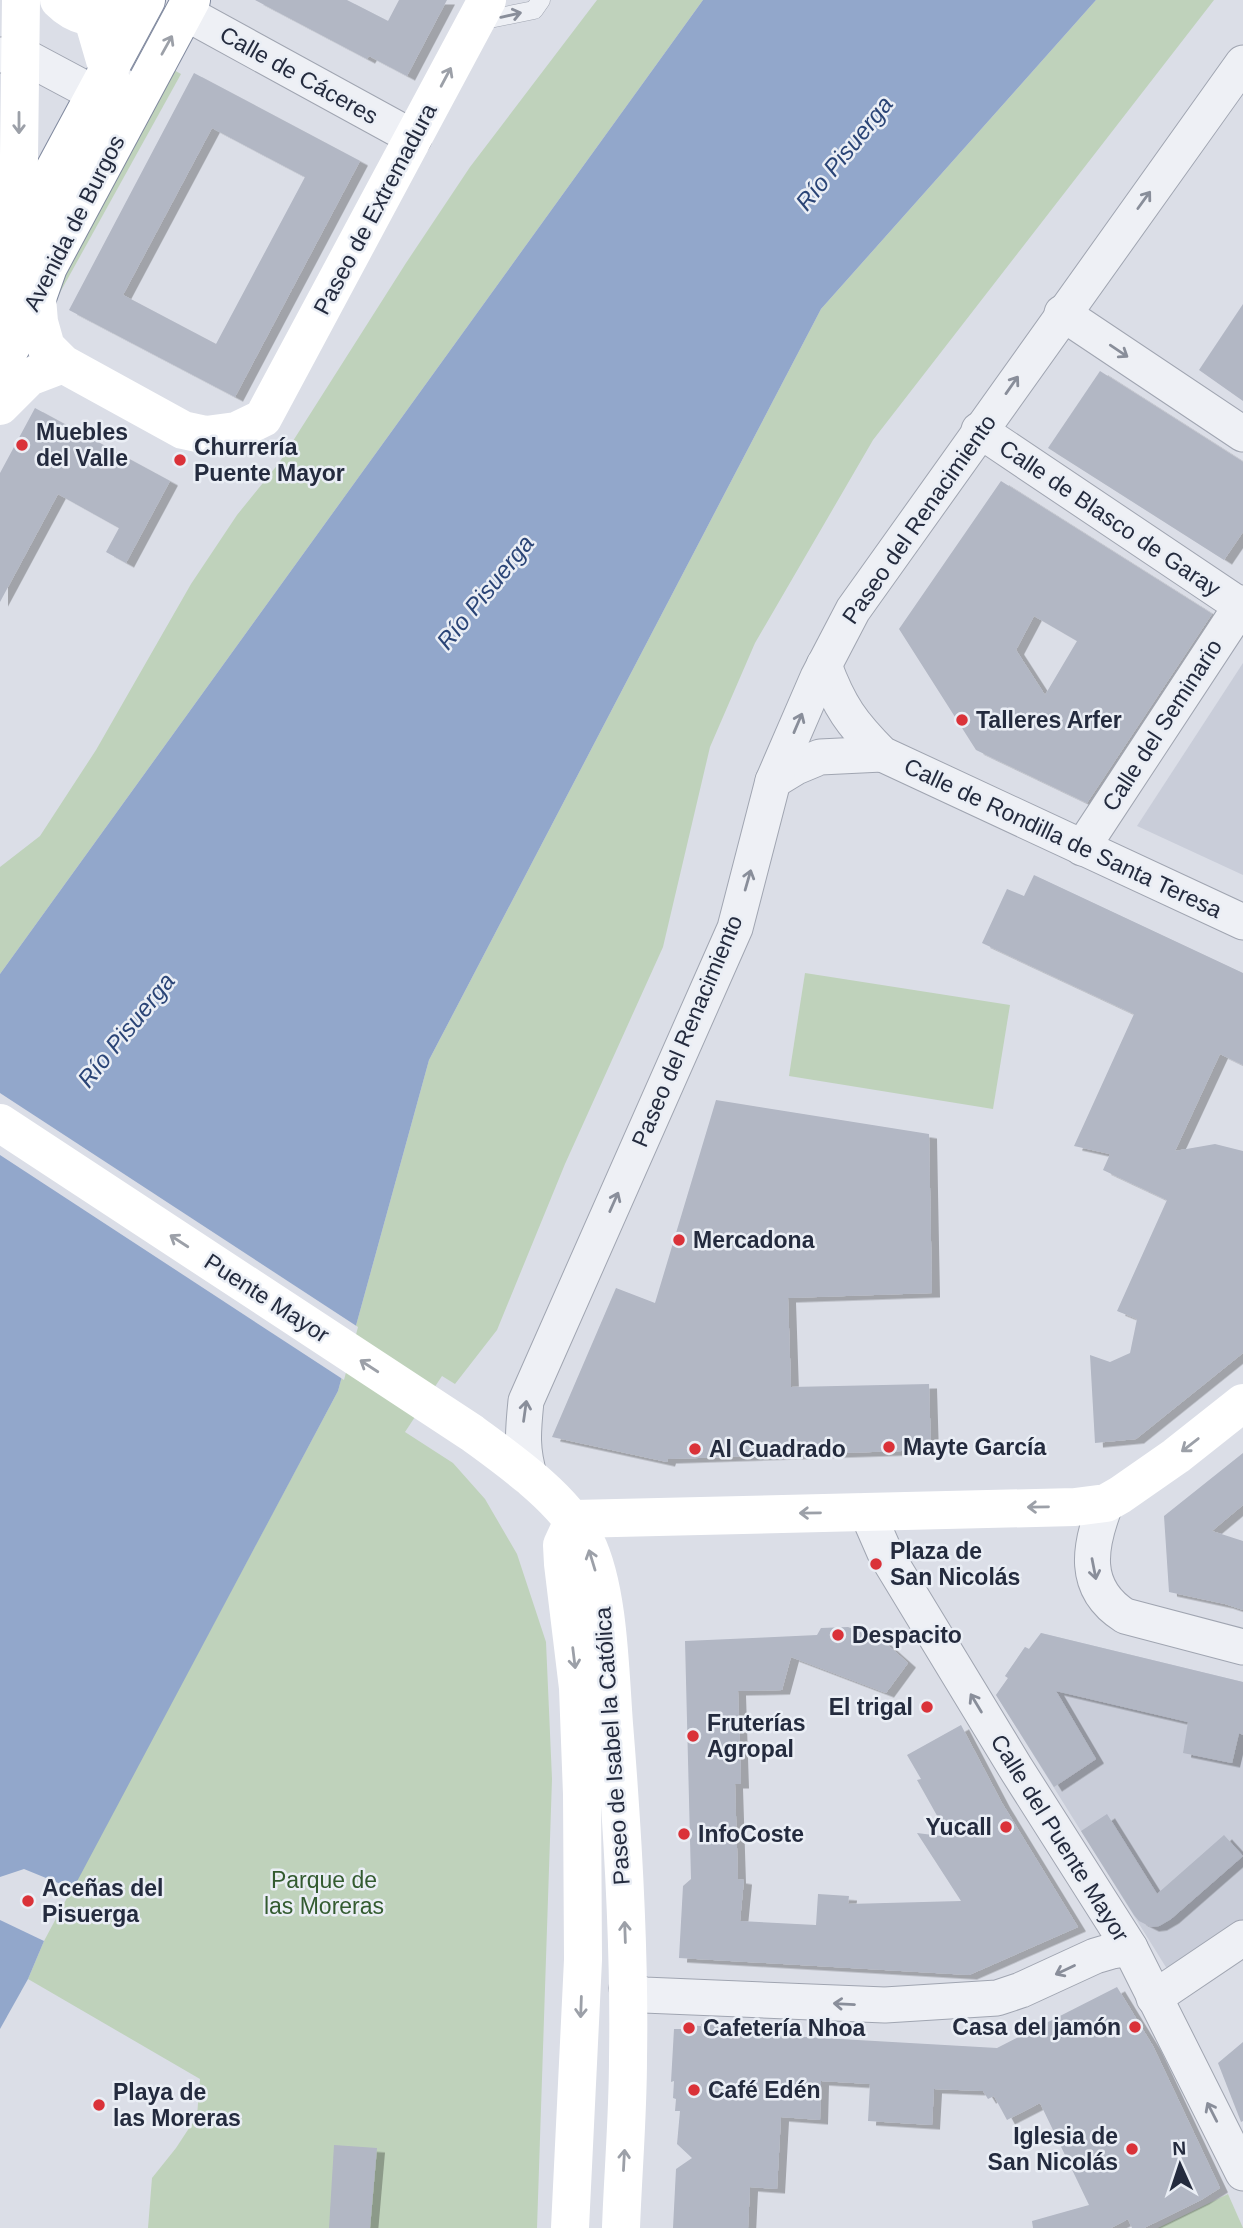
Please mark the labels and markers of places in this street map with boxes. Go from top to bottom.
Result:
place label: Muebles del Valle [36,419,128,471]
place label: Churrería Puente Mayor [194,434,345,486]
marker: Muebles del Valle [14,437,30,453]
marker: Churrería Puente Mayor [172,452,188,468]
place label: Talleres Arfer [976,707,1122,733]
marker: Talleres Arfer [954,712,970,728]
place label: Mercadona [693,1227,815,1253]
marker: Mercadona [671,1232,687,1248]
place label: Mayte García [903,1434,1046,1460]
place label: Al Cuadrado [709,1436,846,1462]
marker: Mayte García [881,1439,897,1455]
marker: Al Cuadrado [687,1441,703,1457]
place label: Plaza de San Nicolás [890,1538,1020,1590]
marker: Plaza de San Nicolás [868,1556,884,1572]
place label: Despacito [852,1622,962,1648]
marker: Despacito [830,1627,846,1643]
place label: El trigal [829,1694,913,1720]
marker: El trigal [919,1699,935,1715]
place label: Fruterías Agropal [707,1710,805,1762]
marker: Fruterías Agropal [685,1728,701,1744]
place label: Yucall [926,1814,992,1840]
marker: Yucall [998,1819,1014,1835]
place label: InfoCoste [698,1821,804,1847]
marker: InfoCoste [676,1826,692,1842]
place label: Aceñas del Pisuerga [42,1875,163,1927]
marker: Aceñas del Pisuerga [20,1893,36,1909]
place label: Casa del jamón [952,2014,1121,2040]
place label: Cafetería Nhoa [703,2015,866,2041]
marker: Casa del jamón [1127,2019,1143,2035]
marker: Cafetería Nhoa [681,2020,697,2036]
place label: Café Edén [708,2077,820,2103]
place label: Playa de las Moreras [113,2079,241,2131]
marker: Café Edén [686,2082,702,2098]
marker: Playa de las Moreras [91,2097,107,2113]
place label: Iglesia de San Nicolás [988,2123,1118,2175]
marker: Iglesia de San Nicolás [1124,2141,1140,2157]

